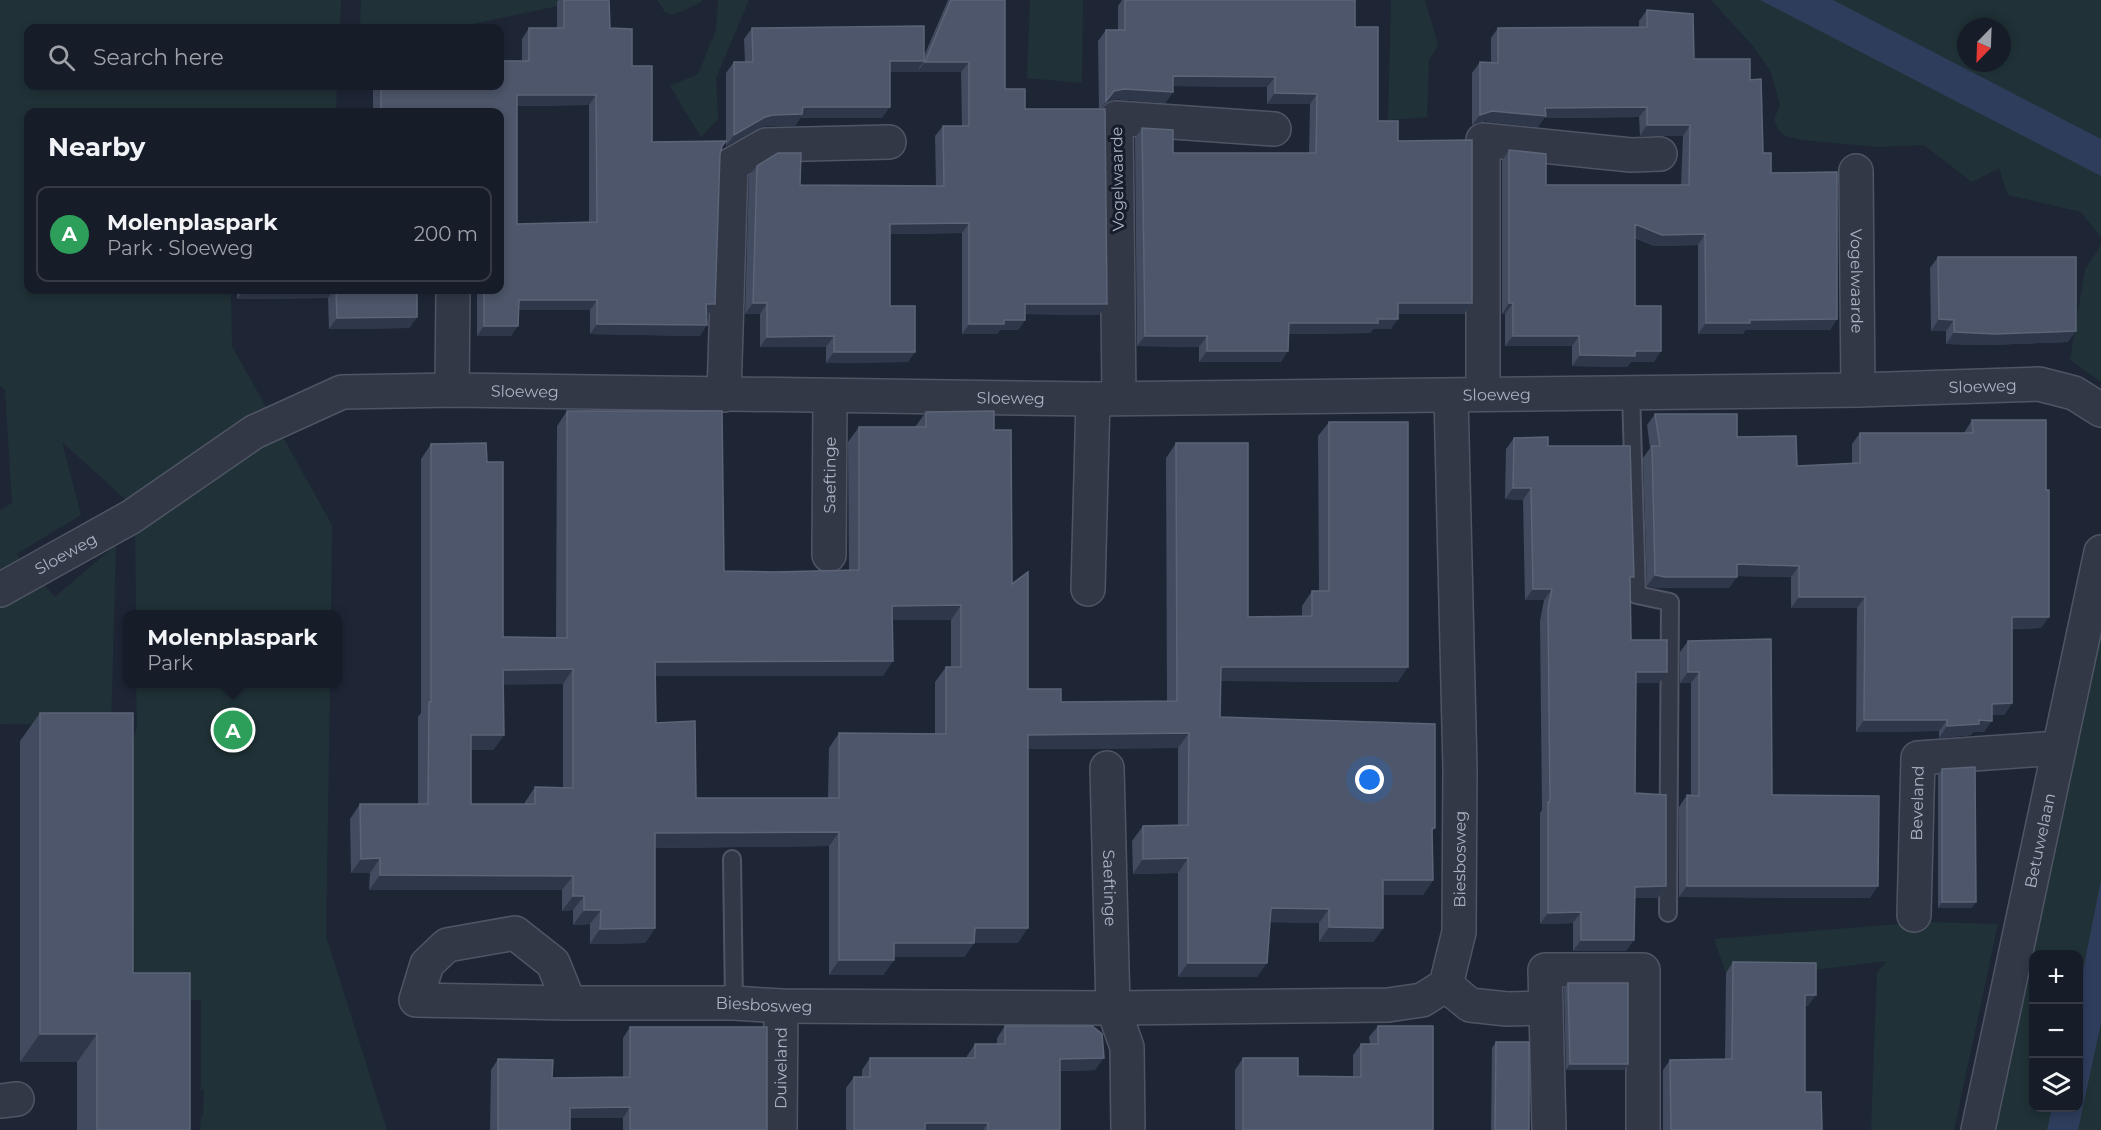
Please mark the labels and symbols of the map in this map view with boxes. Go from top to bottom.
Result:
north arrow [1957,18,2011,72]
street label: Vogelwaarde [1107,127,1128,231]
street label: Vogelwaarde [1847,229,1866,333]
street label: Sloeweg [1948,376,2017,397]
street label: Sloeweg [491,382,559,402]
street label: Sloeweg [1463,385,1531,405]
street label: Sloeweg [977,388,1045,408]
street label: Saeftinge [820,437,840,513]
street label: Sloeweg [31,529,100,579]
pin: A [214,708,252,752]
your location [1355,765,1384,794]
street label: Beveland [1907,765,1928,841]
street label: Betuwelaan [2021,791,2059,890]
street label: Biesbosweg [1450,811,1470,908]
street label: Saeftinge [1099,849,1120,927]
street label: Biesbosweg [716,994,813,1016]
street label: Duiveland [771,1027,791,1109]

